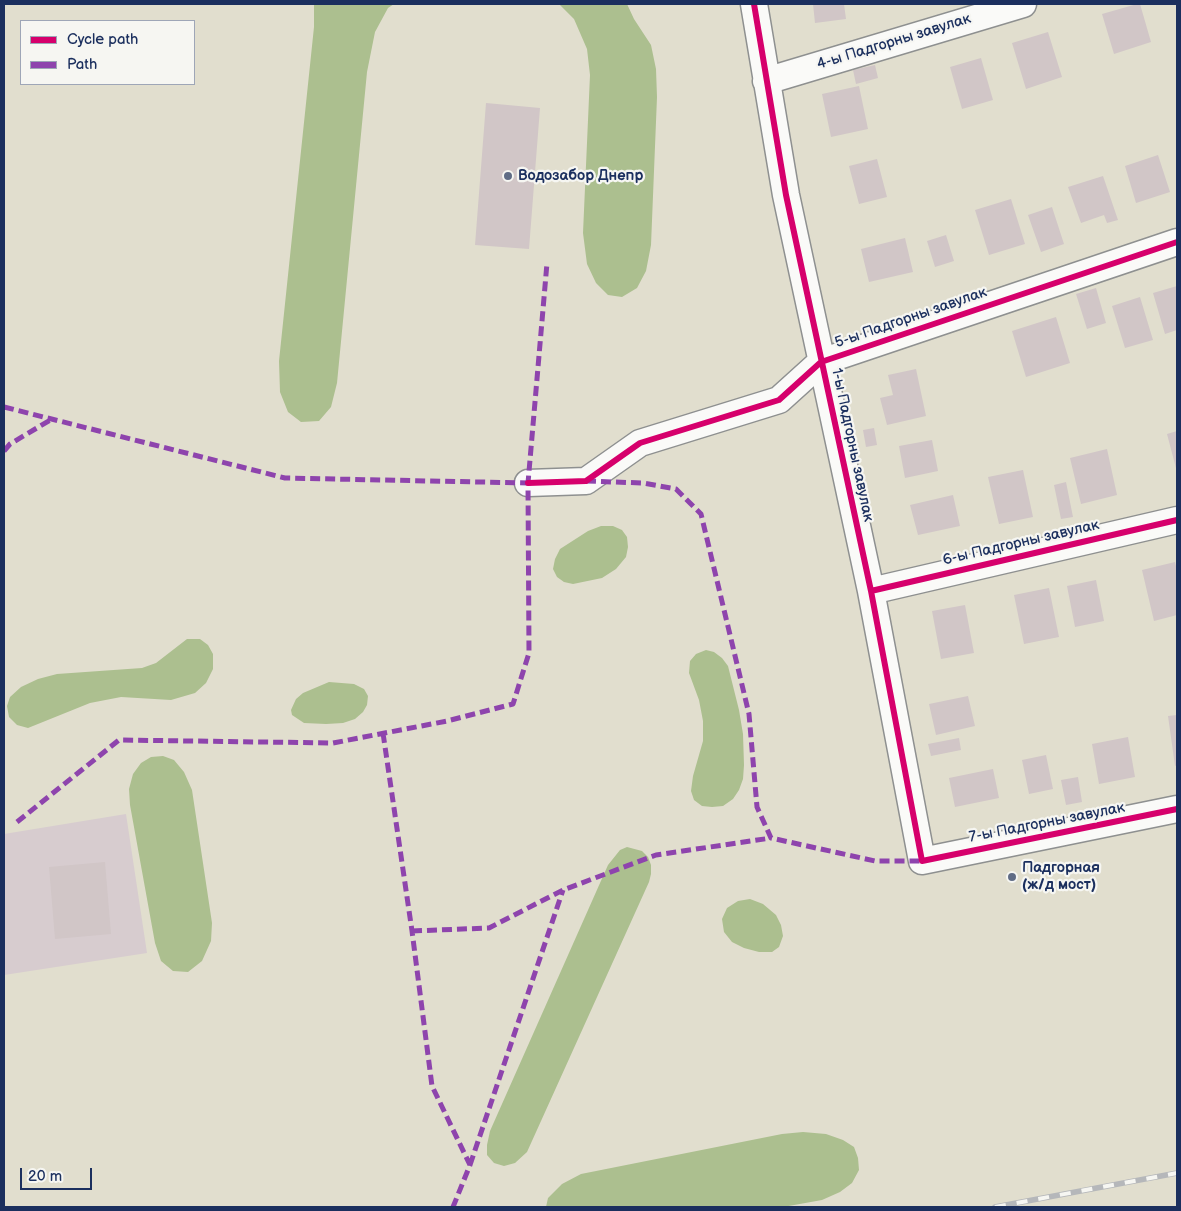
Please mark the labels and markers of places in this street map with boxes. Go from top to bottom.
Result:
place label: Водозабор Днепр [518,167,643,185]
marker: Водозабор Днепр [502,170,514,182]
place label: Падгорная (ж/д мост) [1022,859,1100,894]
marker: Падгорная (ж/д мост) [1006,871,1018,883]

